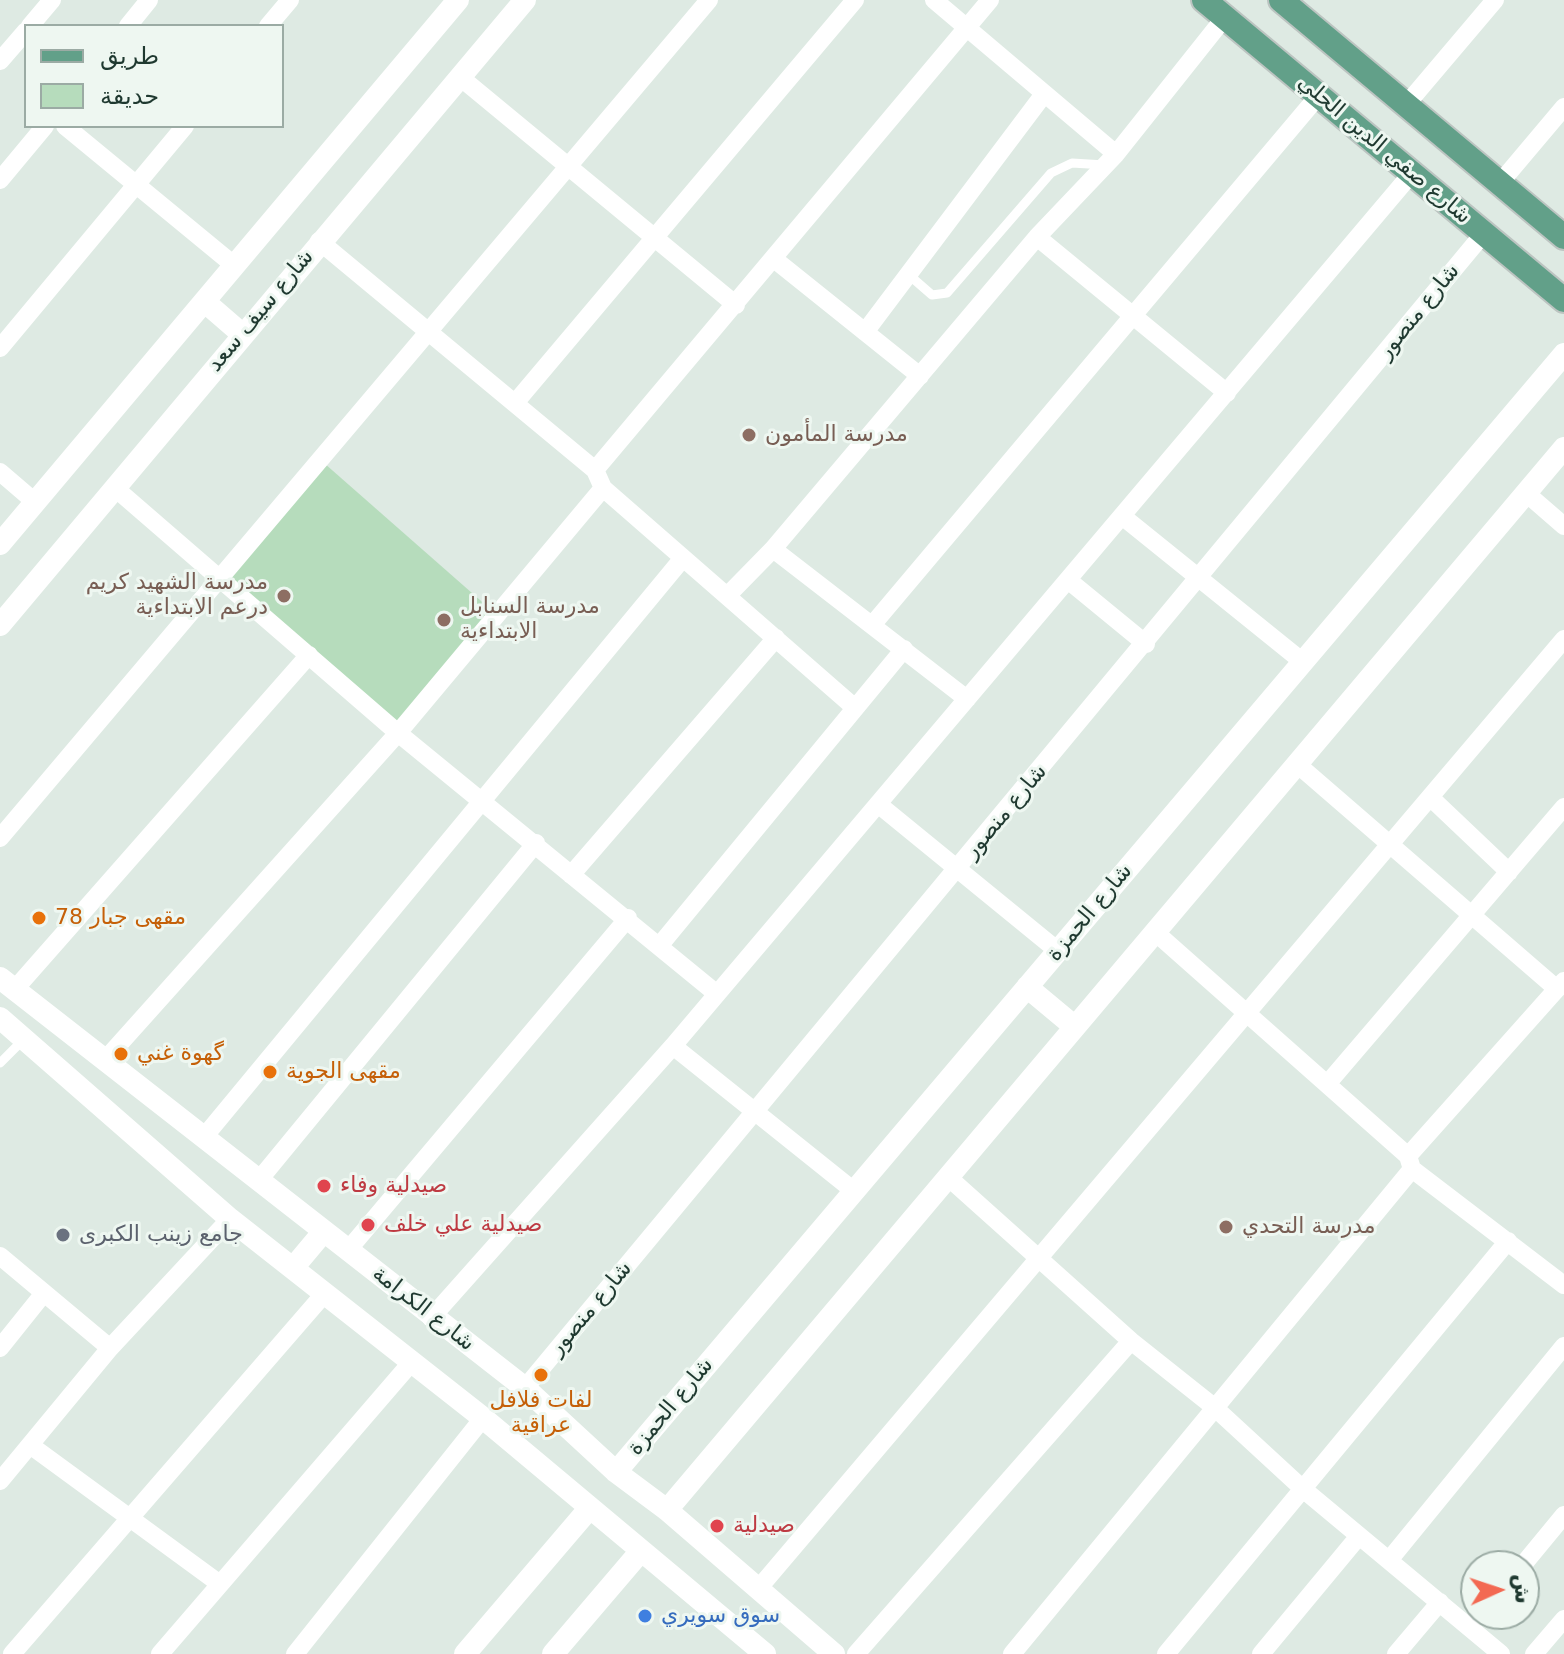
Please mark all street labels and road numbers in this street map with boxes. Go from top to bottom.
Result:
street label: شارع صفي الدين الحلي [1292,70,1476,230]
street label: شارع سيف سعد [202,245,320,377]
street label: شارع منصور [1372,259,1466,365]
street label: شارع منصور [959,759,1053,865]
street label: شارع الحمزة [1042,859,1138,967]
street label: شارع منصور [544,1256,638,1362]
street label: شارع الكرامة [367,1261,479,1357]
street label: شارع الحمزة [623,1353,719,1461]

